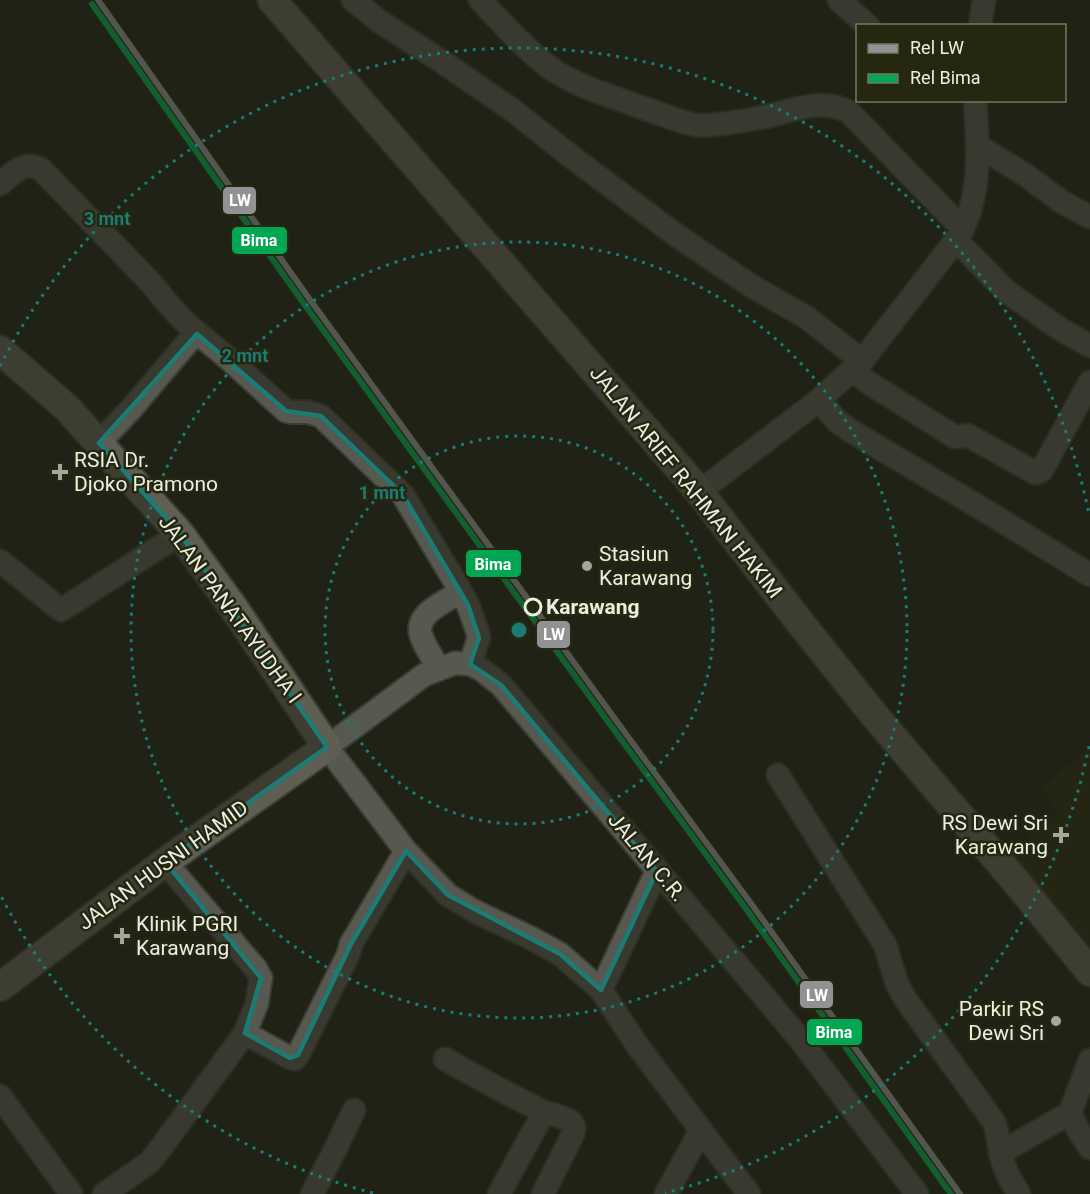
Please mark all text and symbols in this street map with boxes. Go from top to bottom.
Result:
legend [856,24,1066,102]
text: Rel LW [910,37,964,58]
text: Rel Bima [910,67,981,88]
line badge: LW [222,186,257,215]
text: LW [229,191,251,210]
text: 3 mnt [84,208,130,229]
line badge: Bima [231,226,288,255]
text: Bima [241,231,278,250]
text: 2 mnt [222,345,268,366]
street label: JALAN ARIEF RAHMAN HAKIM [585,361,787,603]
place label: RSIA Dr. Djoko Pramono [74,448,218,496]
marker: RSIA Dr. Djoko Pramono [51,463,69,481]
text: 1 mnt [359,482,405,503]
street label: JALAN PANATAYUDHA I [154,510,306,708]
place label: Stasiun Karawang [599,542,692,590]
line badge: Bima [465,549,522,578]
text: Bima [475,555,512,574]
marker: Stasiun Karawang [580,559,594,573]
place label: Karawang [546,595,640,619]
marker: Karawang [524,598,542,616]
centre of rings [509,620,529,640]
line badge: LW [536,620,571,649]
text: LW [543,625,565,644]
street label: JALAN HUSNI HAMID [73,795,253,935]
street label: JALAN C.R. [603,808,691,906]
place label: RS Dewi Sri Karawang [942,811,1048,859]
marker: RS Dewi Sri Karawang [1052,826,1070,844]
place label: Klinik PGRI Karawang [136,912,238,960]
marker: Klinik PGRI Karawang [113,927,131,945]
line badge: LW [799,980,834,1009]
text: LW [806,986,828,1005]
place label: Parkir RS Dewi Sri [959,997,1044,1045]
marker: Parkir RS Dewi Sri [1049,1014,1063,1028]
line badge: Bima [806,1018,863,1046]
text: Bima [816,1023,853,1042]

